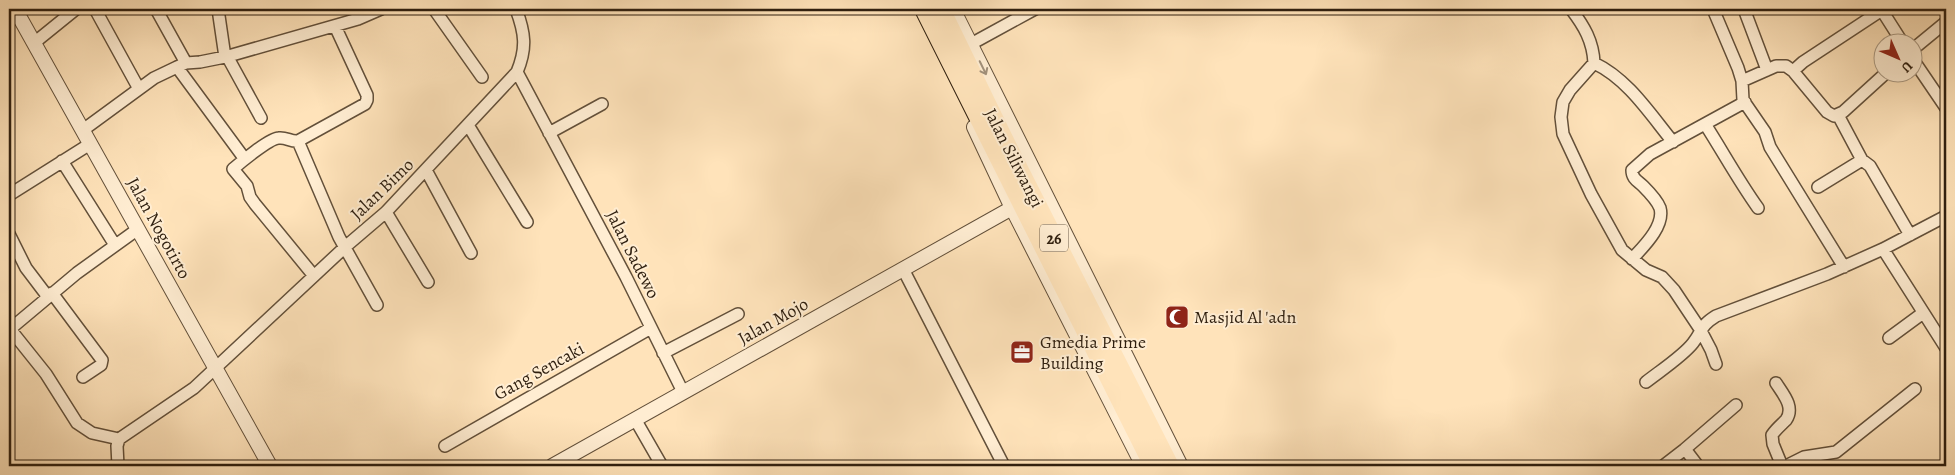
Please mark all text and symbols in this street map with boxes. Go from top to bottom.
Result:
north arrow [1872,32,1922,82]
text: U [1897,57,1917,77]
one-way arrow [979,60,988,75]
street label: Jalan Siliwangi [979,104,1049,212]
street label: Jalan Bimo [345,153,419,225]
street label: Jalan Nogotirto [121,173,197,283]
street label: Jalan Sadewo [600,206,666,303]
road number: 26 [1040,224,1068,252]
street label: Jalan Mojo [733,292,813,350]
mosque icon: Masjid Al 'adn [1164,304,1190,330]
place label: Masjid Al 'adn [1194,305,1296,329]
place label: Gmedia Prime Building [1040,330,1146,375]
street label: Gang Sencaki [490,336,588,406]
office icon: Gmedia Prime Building [1009,339,1035,365]

